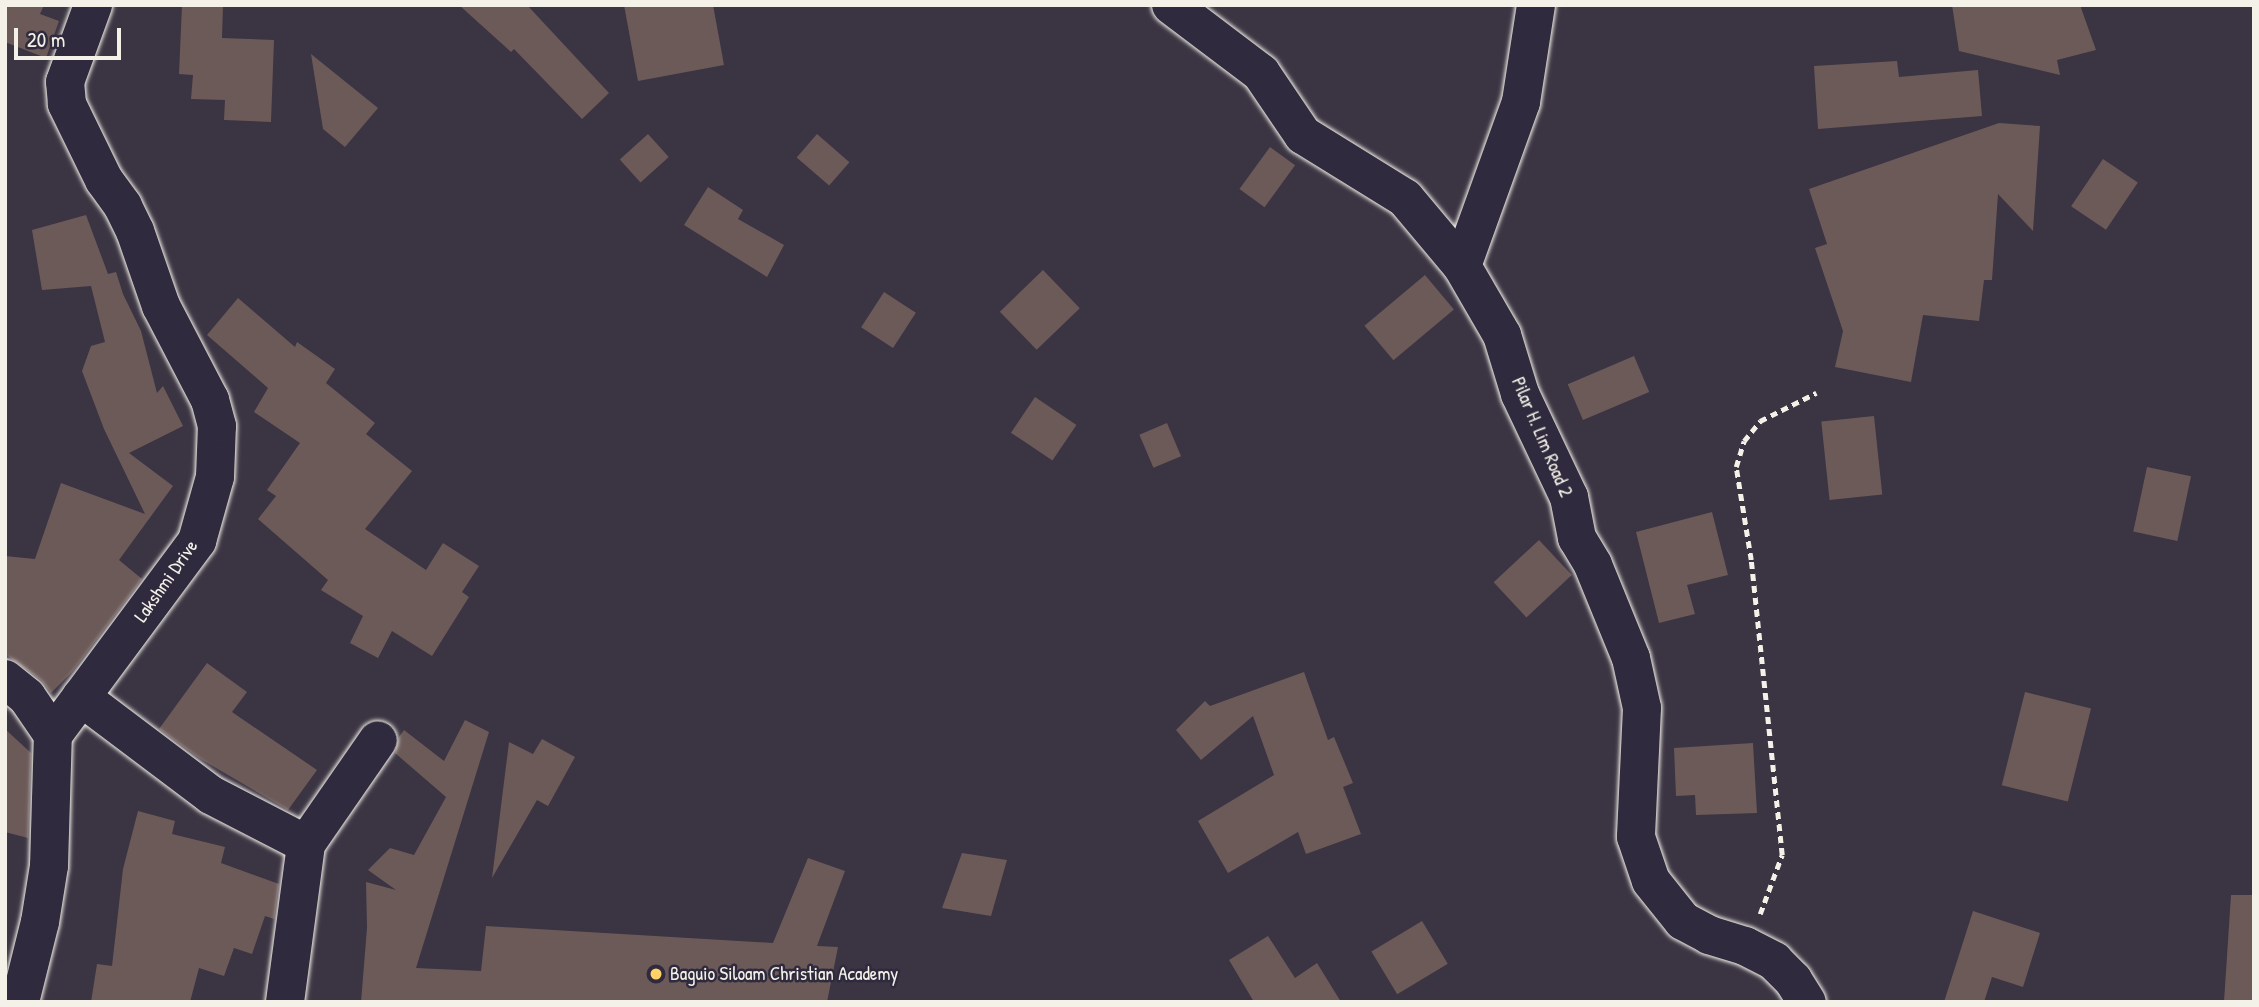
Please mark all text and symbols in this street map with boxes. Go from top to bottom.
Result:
scale bar [18,14,124,58]
text: 20 m [27,25,65,54]
street label: Pilar H. Lim Road 2 [1507,374,1577,500]
street label: Lakshmi Drive [129,536,203,626]
place label: Baguio Siloam Christian Academy [670,963,898,985]
marker: Baguio Siloam Christian Academy [648,966,664,982]

